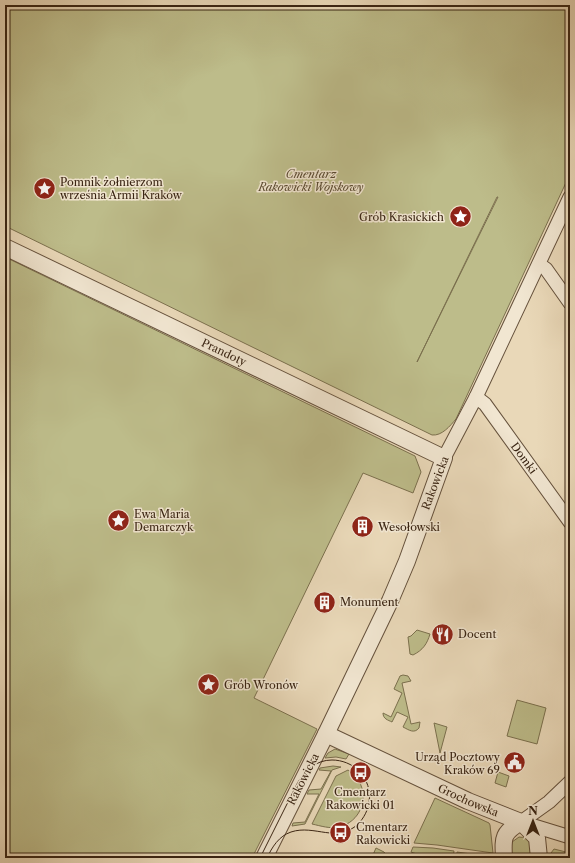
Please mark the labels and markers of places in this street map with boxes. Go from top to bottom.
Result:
place icon: Pomnik żołnierzom września Armii Kraków [32,175,58,201]
place label: Pomnik żołnierzom września Armii Kraków [59,175,183,202]
place icon: Grób Krasickich [447,204,473,230]
place label: Grób Krasickich [359,210,444,224]
place icon: Ewa Maria Demarczyk [106,507,132,533]
place label: Ewa Maria Demarczyk [134,507,194,534]
building icon: Wesołowski [350,514,376,540]
place label: Wesołowski [377,520,441,534]
building icon: Monument [312,589,338,615]
place label: Monument [340,595,399,609]
restaurant icon: Docent [430,621,456,647]
place label: Docent [458,627,496,641]
place icon: Grób Wronów [196,672,222,698]
place label: Grób Wronów [224,678,299,692]
place label: Urząd Pocztowy Kraków 69 [415,750,501,777]
public building icon: Urząd Pocztowy Kraków 69 [502,750,528,776]
bus stop icon: Cmentarz Rakowicki 01 [347,759,373,785]
place label: Cmentarz Rakowicki 01 [326,785,395,812]
bus stop icon: Cmentarz Rakowicki [328,820,354,846]
place label: Cmentarz Rakowicki [356,820,411,847]

